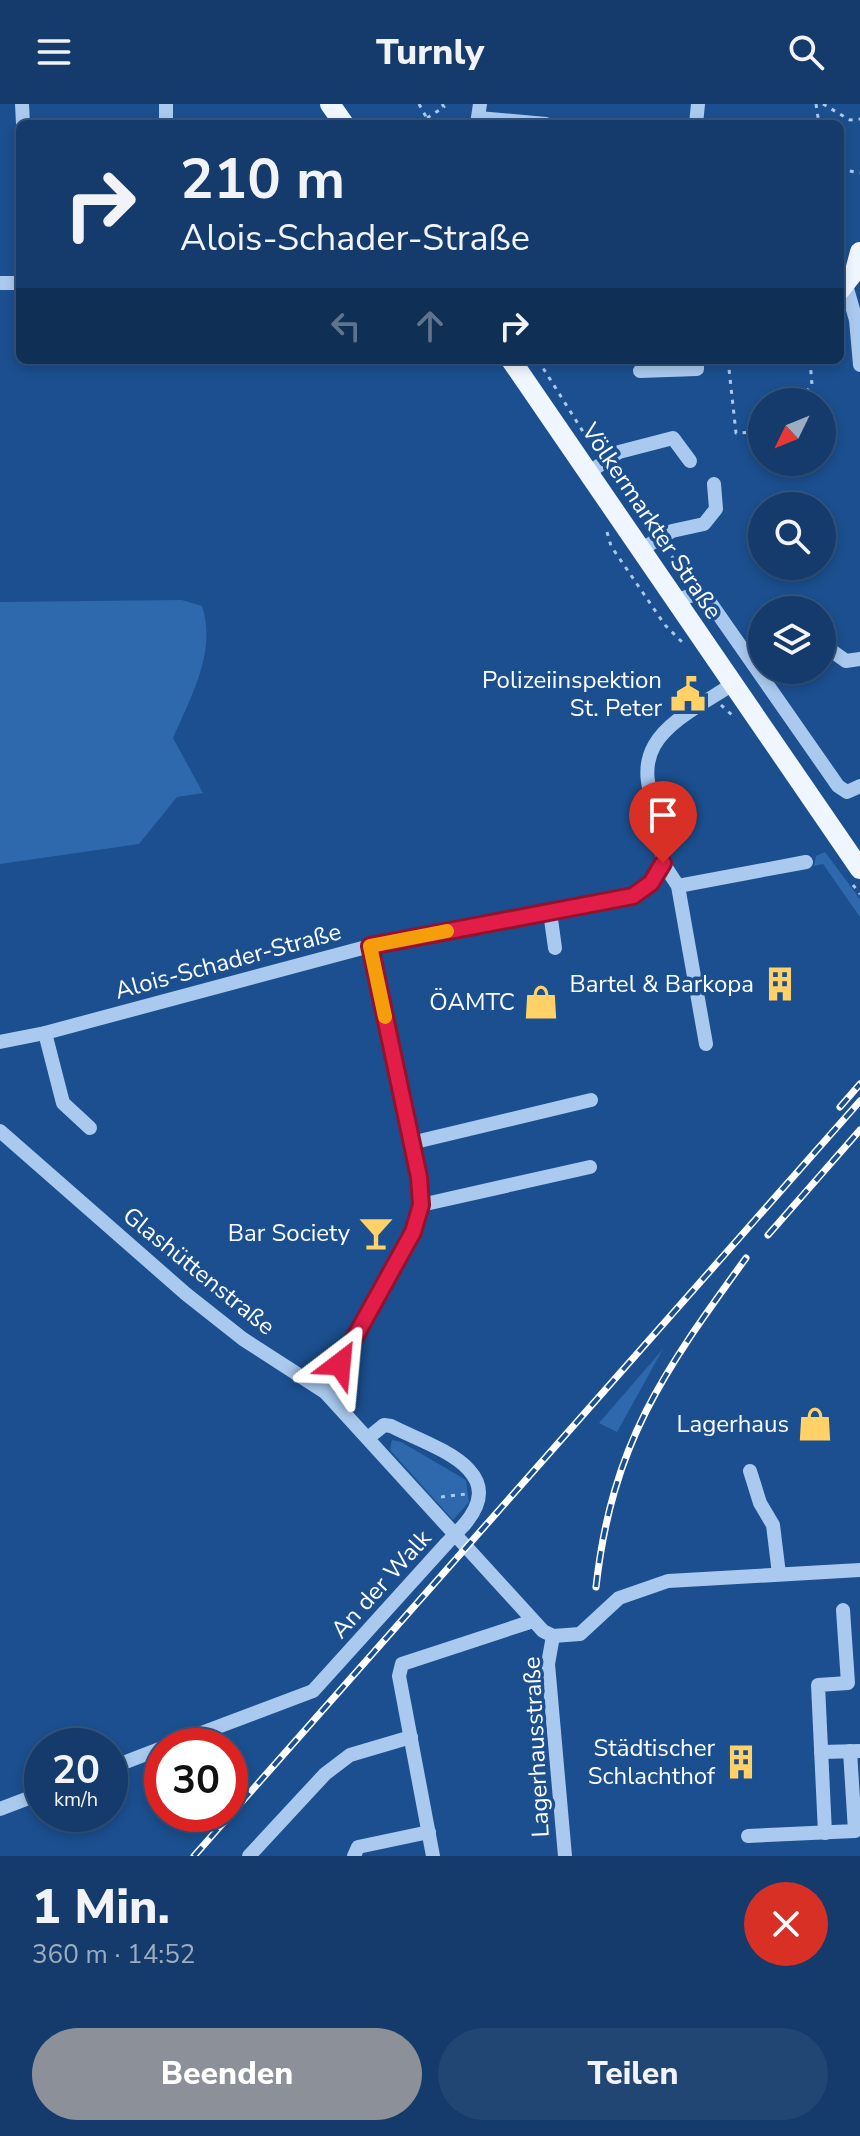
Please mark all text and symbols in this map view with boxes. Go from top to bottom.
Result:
text: Turnly [376,28,484,77]
icon: menu [32,30,76,74]
icon: search [784,30,828,74]
text: 210 m [180,141,345,218]
icon: right [48,152,152,256]
text: Alois-Schader-Straße [180,214,530,263]
icon: left [324,304,368,348]
icon: ahead [408,304,452,348]
icon: right [492,304,536,348]
north arrow [748,388,836,476]
map controls [748,388,836,684]
street label: Völkermarkter Straße [574,416,730,625]
button: search [748,492,836,580]
button: layers [748,596,836,684]
place label: Polizeiinspektion St. Peter [482,664,662,724]
public building icon: Polizeiinspektion St. Peter [669,675,707,713]
pin [629,781,697,863]
icon: arrive [641,793,685,837]
street label: Alois-Schader-Straße [111,915,345,1007]
building icon: Bartel & Barkopa [761,965,799,1003]
place label: Bartel & Barkopa [569,968,754,1000]
shop icon: ÖAMTC [522,983,560,1021]
place label: ÖAMTC [429,986,515,1018]
street label: Glashüttenstraße [116,1200,282,1342]
bar icon: Bar Society [357,1214,395,1252]
place label: Bar Society [228,1217,351,1249]
position arrow [298,1322,382,1406]
shop icon: Lagerhaus [796,1405,834,1443]
place label: Lagerhaus [676,1408,789,1440]
street label: An der Walk [324,1522,439,1645]
street label: Lagerhausstraße [515,1656,557,1838]
speed limit sign: 30 [144,1728,248,1832]
place label: Städtischer Schlachthof [588,1732,716,1792]
text: 20 [52,1743,100,1797]
building icon: Städtischer Schlachthof [722,1743,760,1781]
text: km/h [54,1786,98,1813]
text: 1 Min. [32,1874,170,1940]
button: close [744,1882,828,1966]
text: 360 m · 14:52 [32,1937,195,1972]
button: Beenden [32,2028,422,2120]
button: Teilen [438,2028,828,2120]

